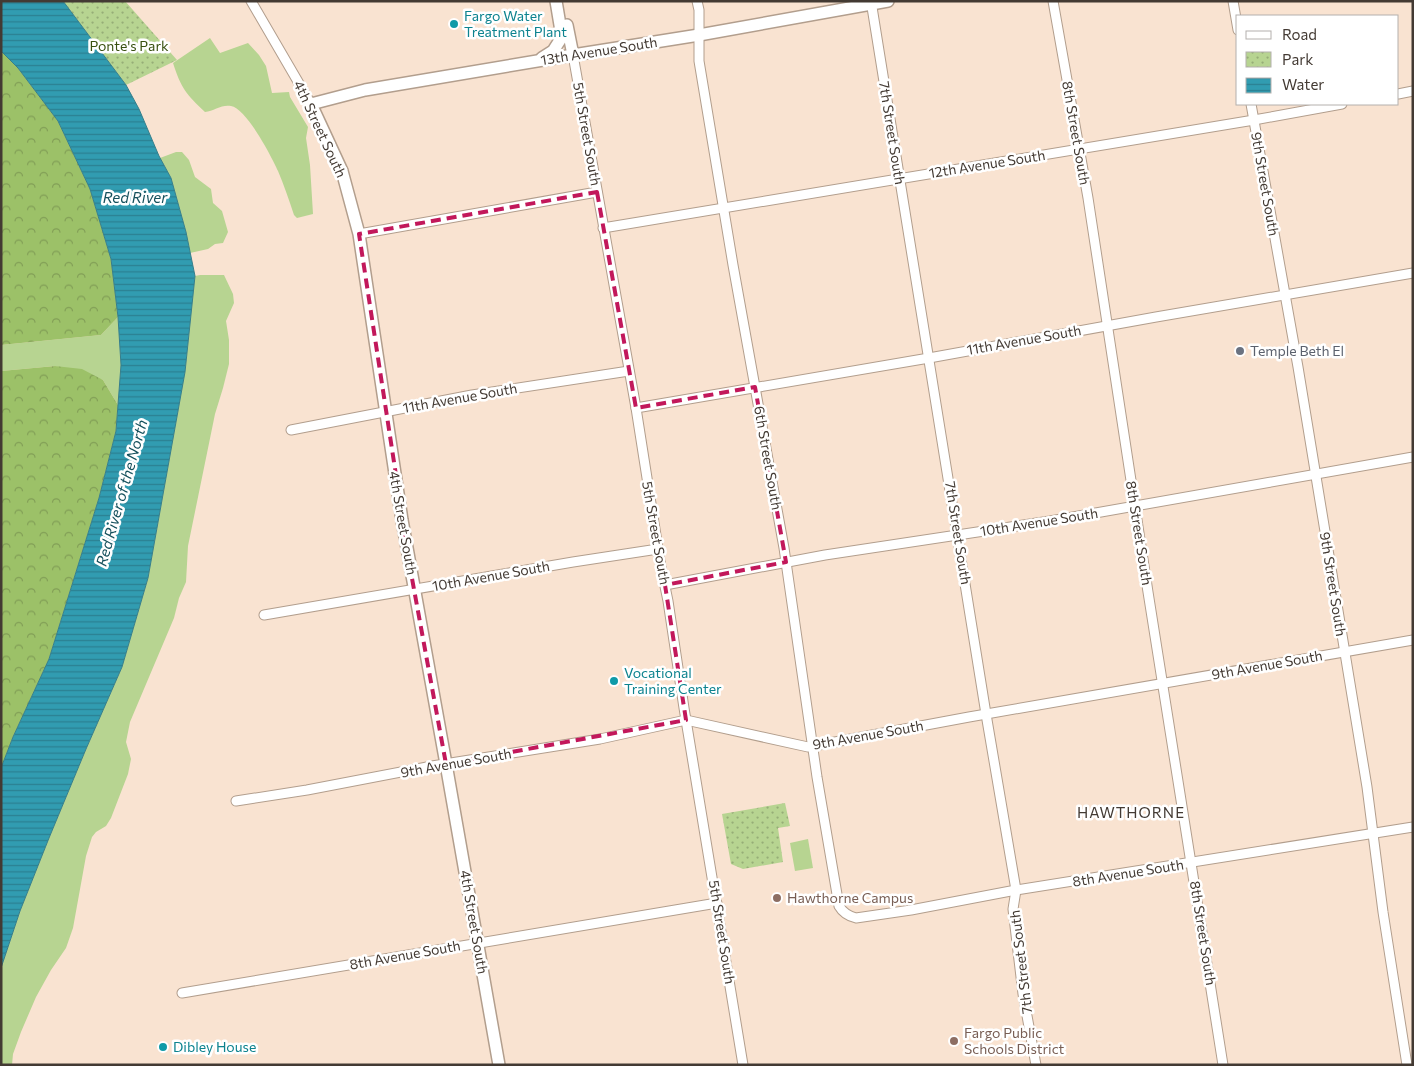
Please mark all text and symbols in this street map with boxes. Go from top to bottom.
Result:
place label: Fargo Water Treatment Plant [464,7,567,40]
legend [1236,15,1399,105]
marker: Fargo Water Treatment Plant [448,18,460,30]
text: Road [1282,25,1317,43]
street label: 13th Avenue South [539,33,658,68]
park label: Ponte's Park [89,37,169,54]
text: Park [1282,50,1313,68]
text: Water [1282,75,1324,93]
street label: 4th Street South [291,77,350,180]
street label: 7th Street South [876,80,909,186]
street label: 8th Street South [1059,80,1094,186]
street label: 5th Street South [570,81,605,187]
street label: 9th Street South [1248,131,1283,237]
street label: 12th Avenue South [927,146,1046,181]
water label: Red River [103,188,168,206]
street label: 11th Avenue South [965,321,1082,358]
place label: Temple Beth El [1250,342,1344,359]
marker: Temple Beth El [1234,345,1246,357]
street label: 11th Avenue South [401,379,518,416]
street label: 6th Street South [751,405,786,511]
water label: Red River of the North [92,417,151,568]
street label: 4th Street South [386,470,421,576]
street label: 5th Street South [639,480,674,586]
street label: 7th Street South [942,480,975,586]
street label: 8th Street South [1123,480,1156,586]
street label: 10th Avenue South [979,504,1099,539]
street label: 9th Street South [1317,531,1350,637]
street label: 10th Avenue South [431,557,551,594]
street label: 9th Avenue South [1210,646,1324,683]
place label: Vocational Training Center [624,664,722,697]
marker: Vocational Training Center [608,675,620,687]
street label: 9th Avenue South [811,716,925,753]
street label: 9th Avenue South [399,744,513,781]
district label: HAWTHORNE [1077,803,1185,821]
street label: 8th Avenue South [1071,855,1185,890]
street label: 4th Street South [457,869,492,975]
street label: 5th Street South [706,879,739,985]
street label: 8th Street South [1187,880,1220,986]
place label: Hawthorne Campus [787,889,913,906]
marker: Hawthorne Campus [771,892,783,904]
street label: 7th Street South [1006,909,1035,1015]
street label: 8th Avenue South [348,936,462,973]
place label: Fargo Public Schools District [964,1024,1065,1057]
marker: Fargo Public Schools District [948,1035,960,1047]
place label: Dibley House [173,1038,256,1055]
marker: Dibley House [157,1041,169,1053]

